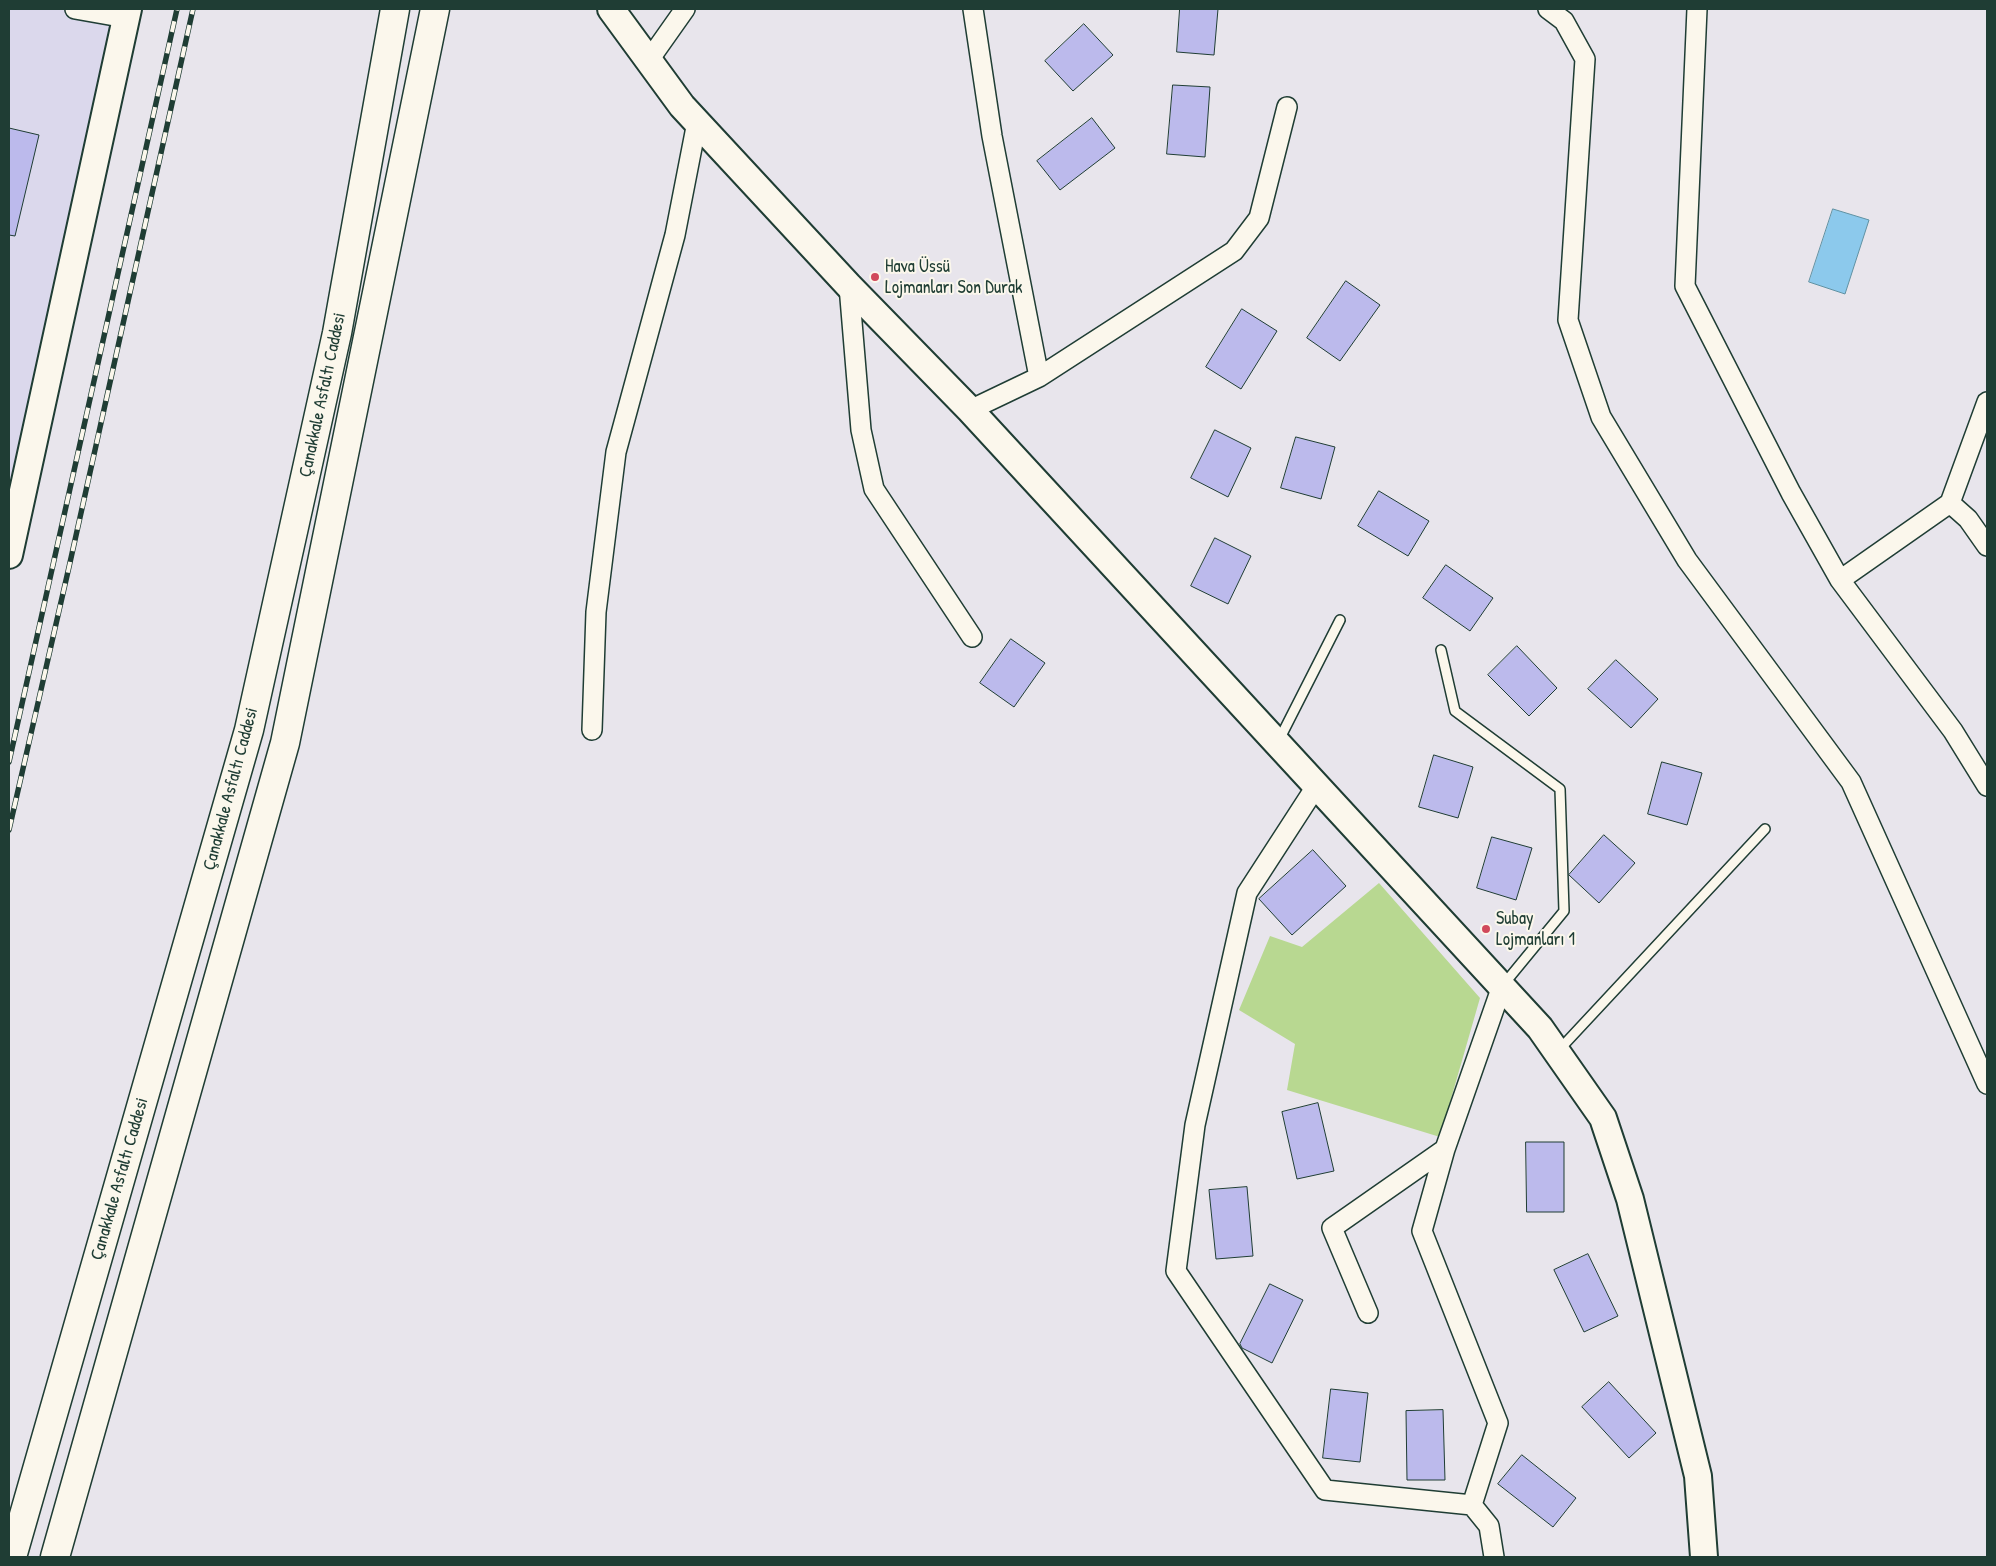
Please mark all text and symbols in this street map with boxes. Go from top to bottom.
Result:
place label: Hava Üssü Lojmanları Son Durak [885,256,1023,298]
marker: Hava Üssü Lojmanları Son Durak [869,271,881,283]
street label: Çanakkale Asfaltı Caddesi [295,311,351,479]
street label: Çanakkale Asfaltı Caddesi [199,705,263,873]
place label: Subay Lojmanları 1 [1496,908,1575,951]
marker: Subay Lojmanları 1 [1480,923,1492,935]
street label: Çanakkale Asfaltı Caddesi [87,1095,153,1263]

